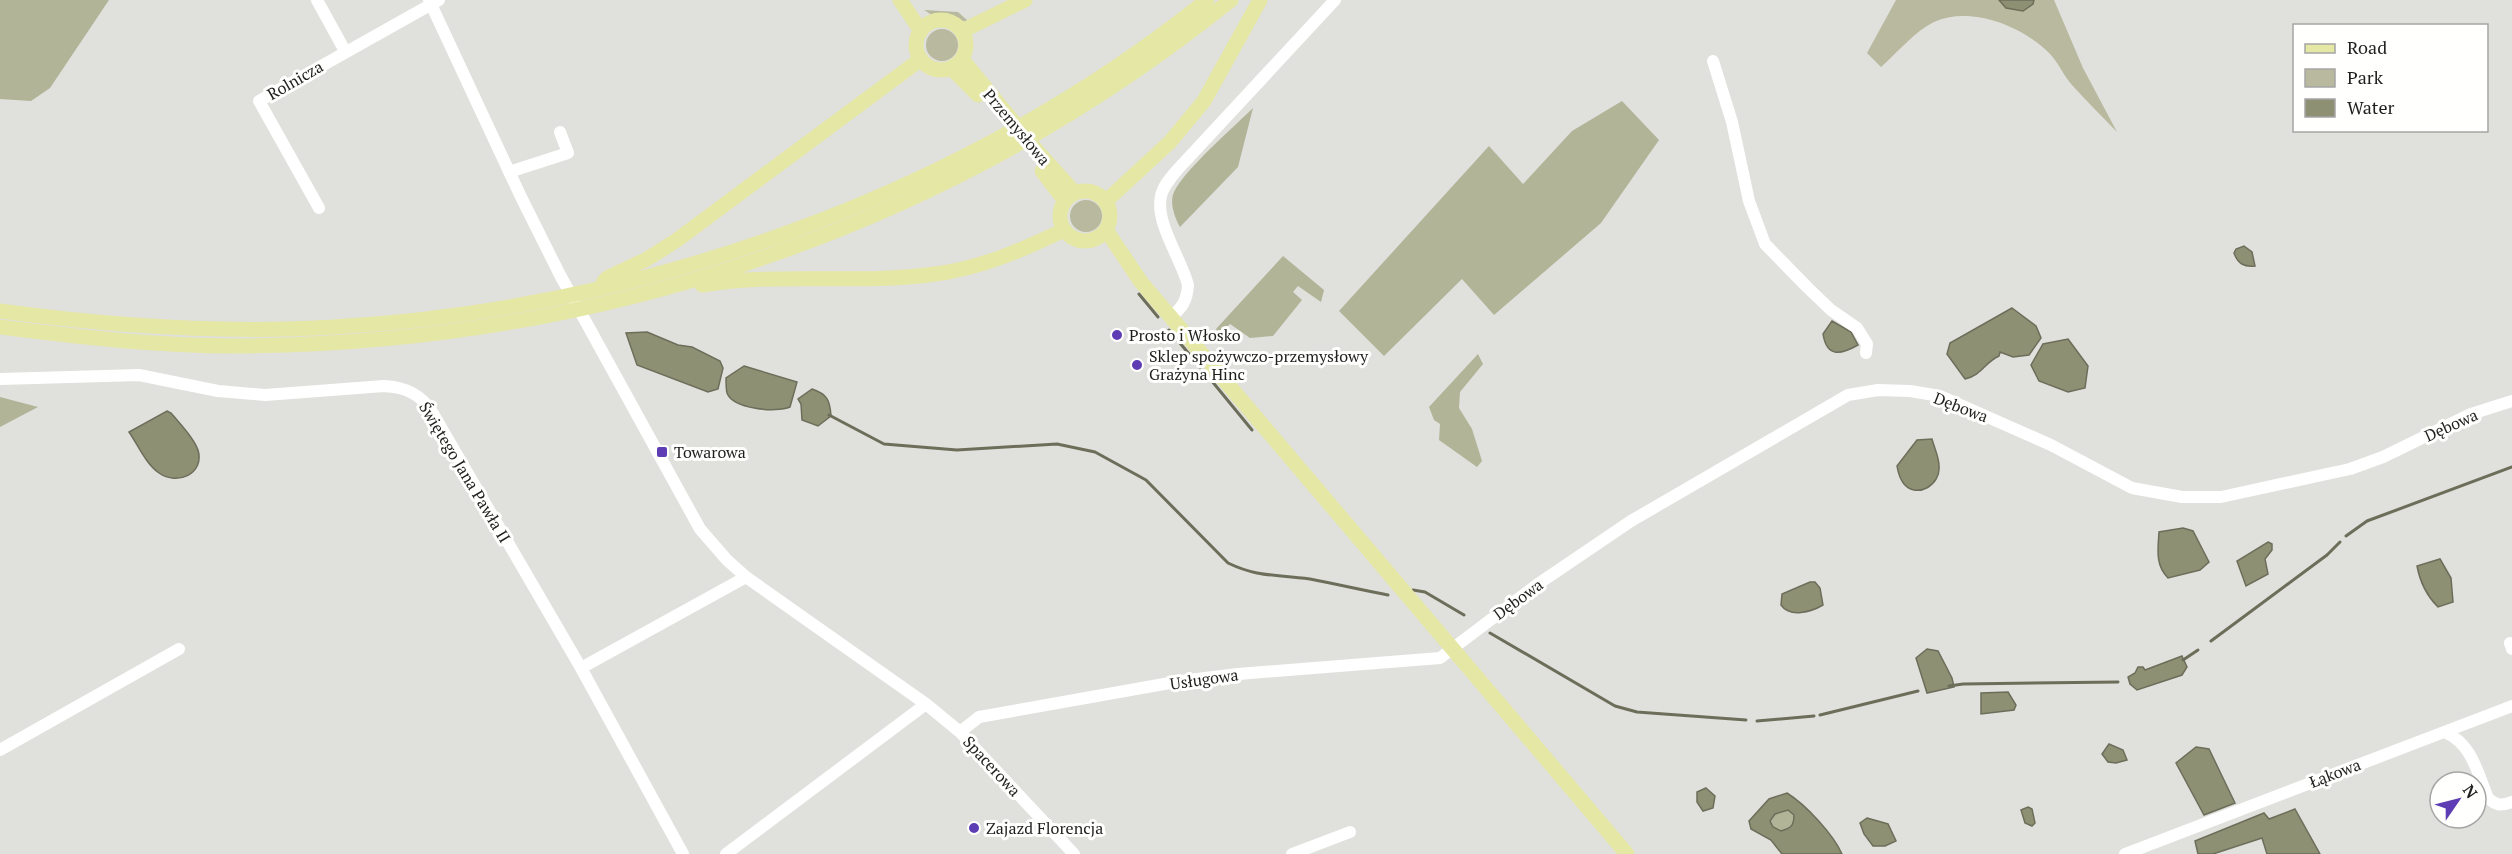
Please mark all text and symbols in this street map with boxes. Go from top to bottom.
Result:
legend [2293,24,2488,132]
text: Road [2347,35,2387,59]
street label: Rolnicza [263,55,327,105]
text: Park [2347,65,2384,89]
street label: Przemysłowa [978,84,1056,170]
text: Water [2347,95,2394,119]
place label: Prosto i Włosko [1129,324,1241,346]
marker: Prosto i Włosko [1110,328,1124,342]
place label: Sklep spożywczo-przemysłowy Grażyna Hinc [1149,345,1369,385]
marker: Sklep spożywczo-przemysłowy Grażyna Hinc [1130,358,1144,372]
street label: Dębowa [1931,387,1991,427]
street label: Świętego Jana Pawła II [414,397,516,547]
street label: Dębowa [2421,403,2481,447]
place label: Towarowa [674,441,746,463]
marker: Towarowa [655,445,669,459]
street label: Dębowa [1489,574,1547,624]
street label: Usługowa [1168,663,1240,695]
street label: Spacerowa [958,731,1026,801]
street label: Łąkowa [2306,753,2364,793]
north arrow [2428,770,2488,830]
text: N [2458,780,2483,803]
place label: Zajazd Florencja [986,817,1103,839]
marker: Zajazd Florencja [967,821,981,835]

